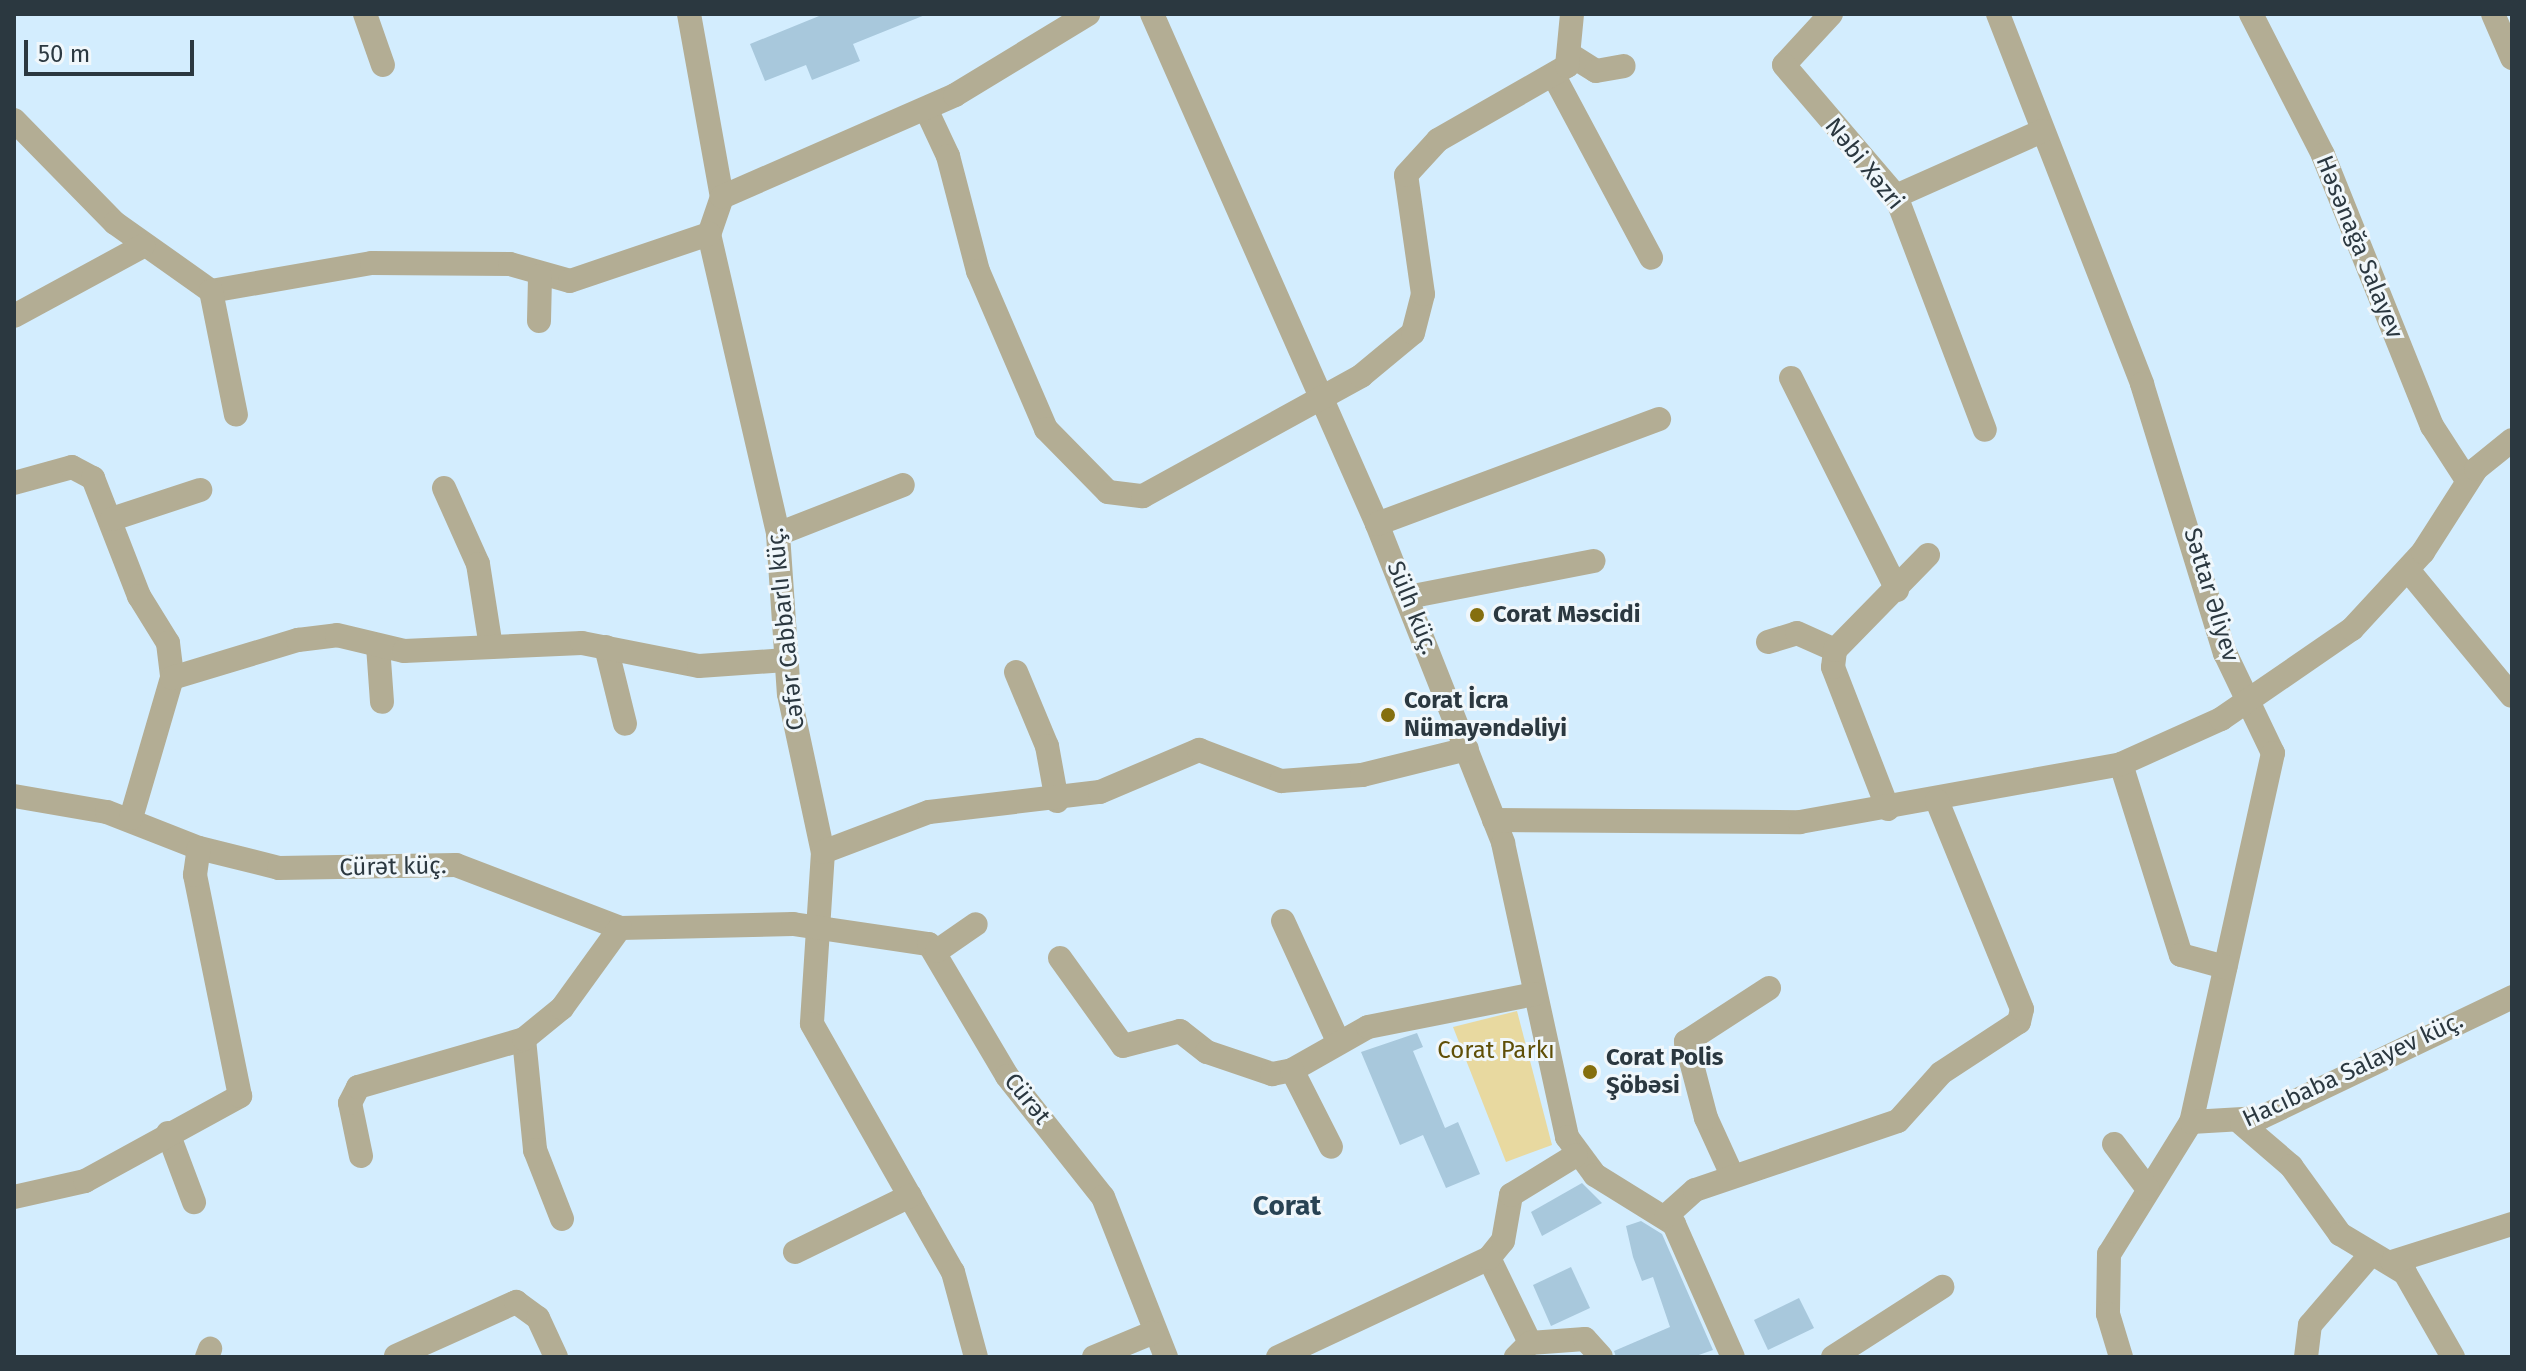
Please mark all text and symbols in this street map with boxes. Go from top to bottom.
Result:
scale bar [28,24,198,74]
text: 50 m [38,40,90,68]
street label: Nəbi Xəzri [1818,112,1910,216]
street label: Həsənağa Salayev [2309,151,2409,343]
street label: Səttar Əliyev [2177,525,2245,665]
street label: Cəfər Cabbarlı küç. [761,526,811,732]
street label: Sülh küç. [1380,557,1444,659]
place label: Corat Məscidi [1493,601,1640,629]
marker: Corat Məscidi [1468,606,1486,624]
place label: Corat İcra Nümayəndəliyi [1404,687,1567,743]
marker: Corat İcra Nümayəndəliyi [1379,706,1397,724]
street label: Cürət küç. [339,852,447,882]
street label: Hacıbaba Salayev küç. [2238,1006,2468,1134]
park label: Corat Parkı [1437,1037,1555,1065]
place label: Corat Polis Şöbəsi [1606,1044,1723,1100]
marker: Corat Polis Şöbəsi [1581,1063,1599,1081]
street label: Cürət [998,1068,1056,1130]
district label: Corat [1253,1189,1321,1223]

